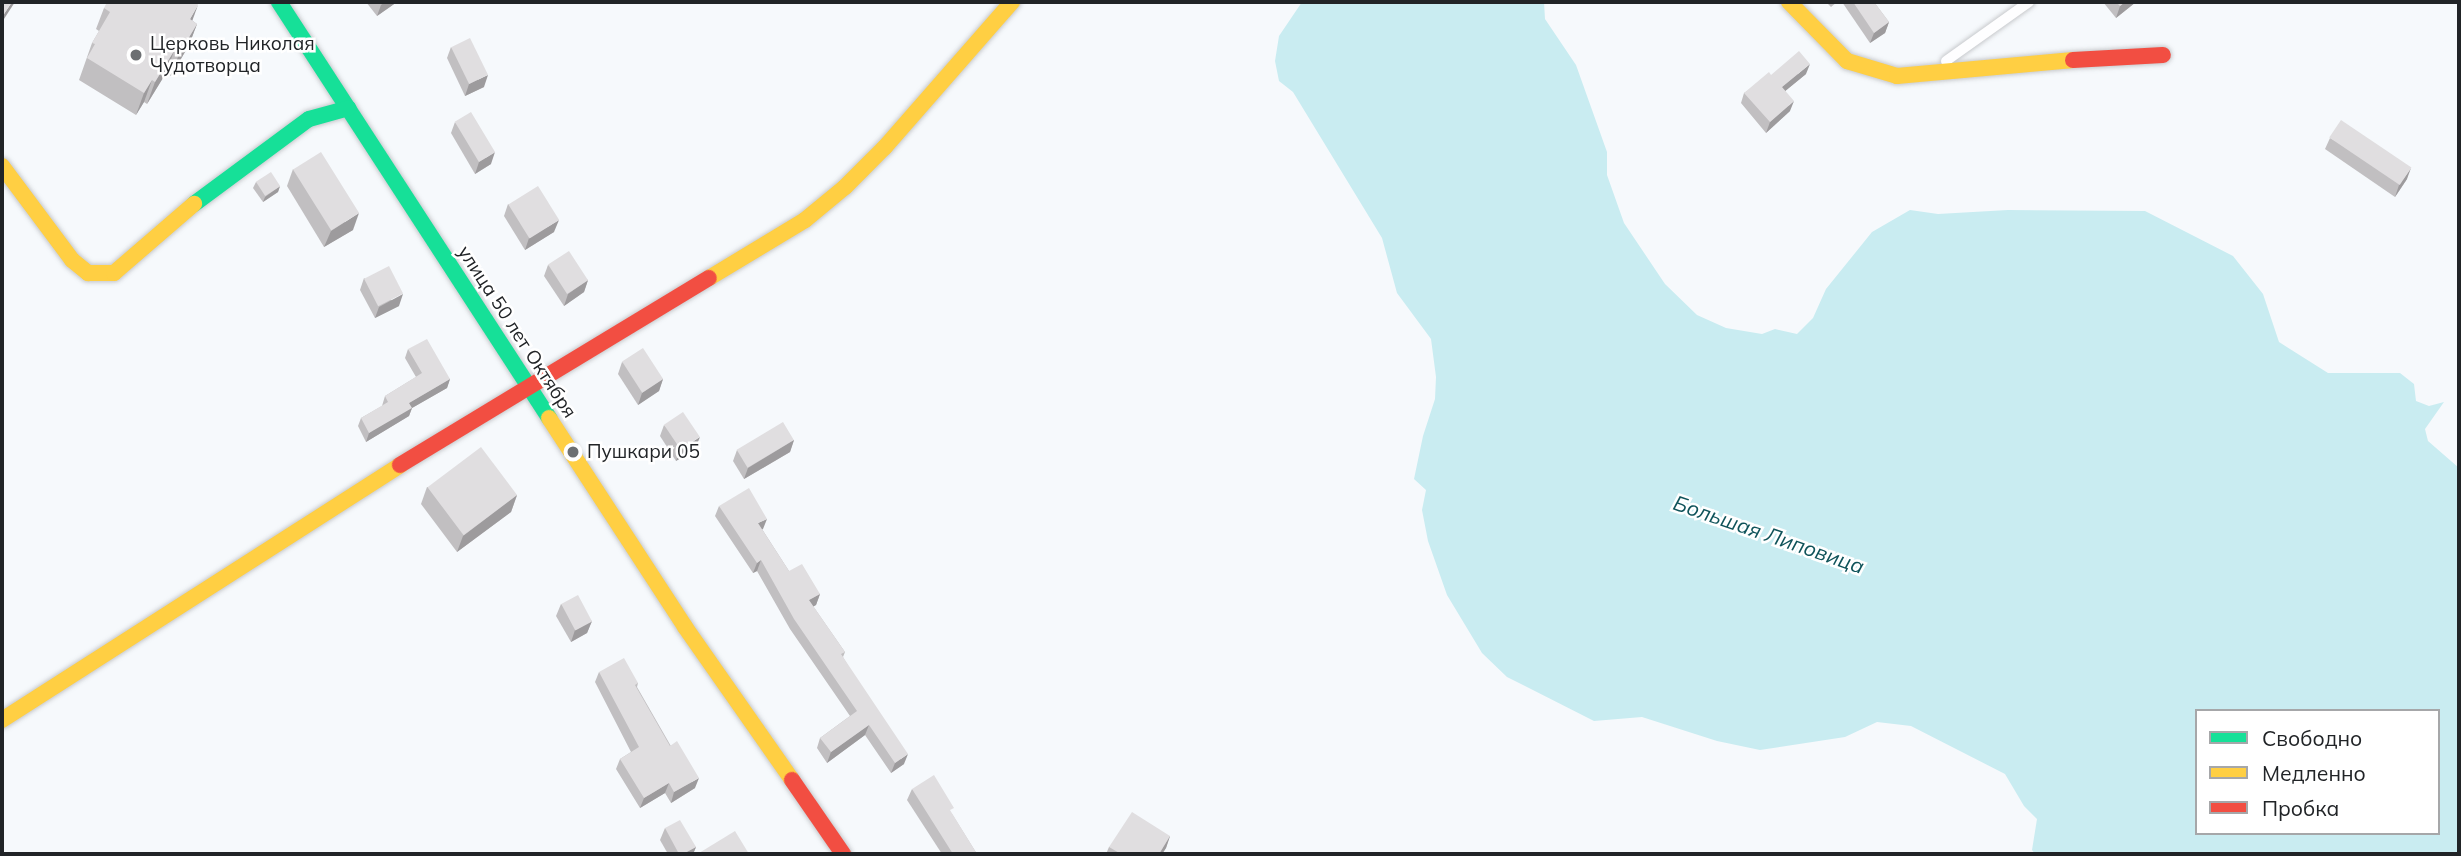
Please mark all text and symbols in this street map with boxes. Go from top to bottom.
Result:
place label: Церковь Николая Чудотворца [150,33,315,77]
marker: Церковь Николая Чудотворца [128,47,144,63]
street label: улица 50 лет Октября [453,242,581,422]
place label: Пушкари 05 [587,441,700,463]
marker: Пушкари 05 [565,444,581,460]
water label: Большая Липовица [1670,490,1868,578]
legend [2195,709,2440,835]
text: Свободно [2262,725,2362,751]
text: Медленно [2262,760,2366,786]
text: Пробка [2262,795,2339,821]

